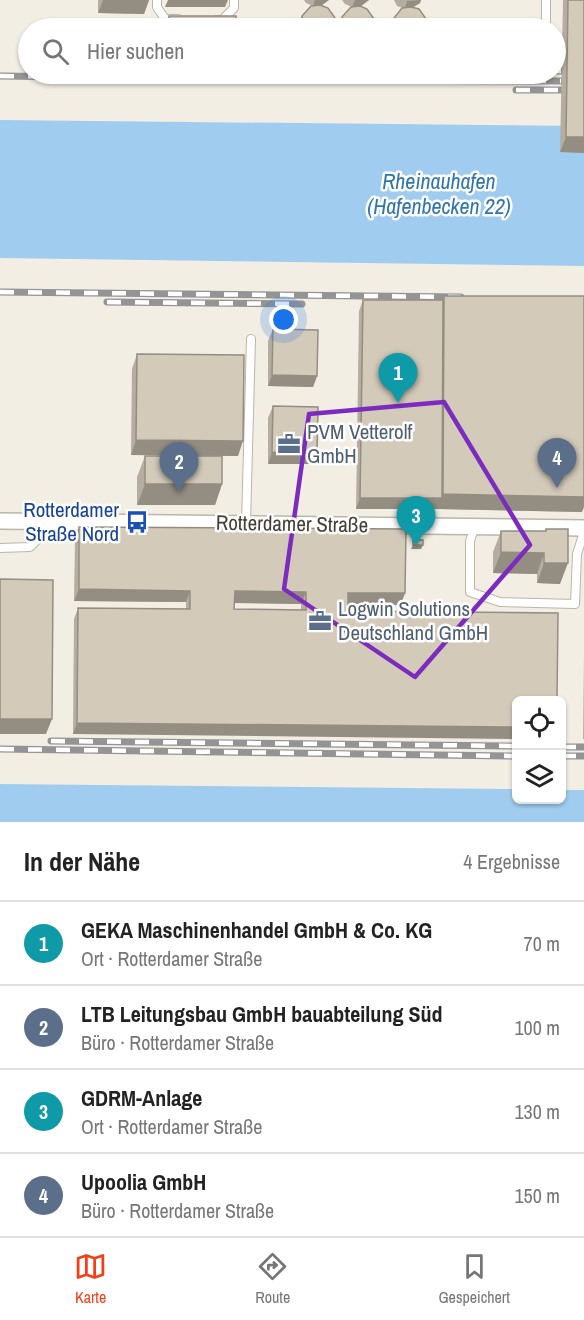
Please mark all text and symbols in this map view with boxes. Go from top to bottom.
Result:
search box [18,18,566,84]
icon: search [39,35,72,68]
text: Hier suchen [87,36,184,66]
water label: Rheinauhafen (Hafenbecken 22) [367,166,511,221]
your location [269,305,298,334]
pin: 1 [378,354,418,403]
place label: PVM Vetterolf GmbH [307,417,413,470]
office icon: PVM Vetterolf GmbH [276,431,302,457]
pin: 4 [538,438,576,488]
pin: 2 [160,442,198,492]
place label: Rotterdamer Straße Nord [23,495,119,548]
pin: 3 [396,496,436,546]
street label: Rotterdamer Straße [216,508,368,539]
bus stop icon: Rotterdamer Straße Nord [124,509,150,535]
place label: Logwin Solutions Deutschland GmbH [338,594,488,647]
office icon: Logwin Solutions Deutschland GmbH [307,608,333,634]
map controls [512,696,566,804]
button: locate [512,696,566,750]
button: layers [512,750,566,804]
text: In der Nähe [24,844,140,879]
text: 4 Ergebnisse [463,848,560,875]
text: GEKA Maschinenhandel GmbH & Co. KG [81,915,432,945]
text: 1 [39,930,48,957]
text: 70 m [524,930,560,957]
text: Ort · Rotterdamer Straße [81,945,262,972]
text: LTB Leitungsbau GmbH bauabteilung Süd [81,999,443,1029]
text: 2 [39,1014,48,1041]
text: 100 m [514,1014,560,1041]
text: Büro · Rotterdamer Straße [81,1029,274,1056]
text: GDRM-Anlage [81,1083,202,1113]
text: 3 [39,1098,48,1125]
text: 130 m [514,1098,560,1125]
text: Ort · Rotterdamer Straße [81,1113,262,1140]
text: Upoolia GmbH [81,1167,206,1197]
text: 4 [39,1182,48,1209]
text: 150 m [514,1182,560,1209]
text: Büro · Rotterdamer Straße [81,1197,274,1224]
tab: Karte [74,1250,107,1308]
tab: Route [255,1250,290,1308]
tab: Gespeichert [438,1250,510,1308]

